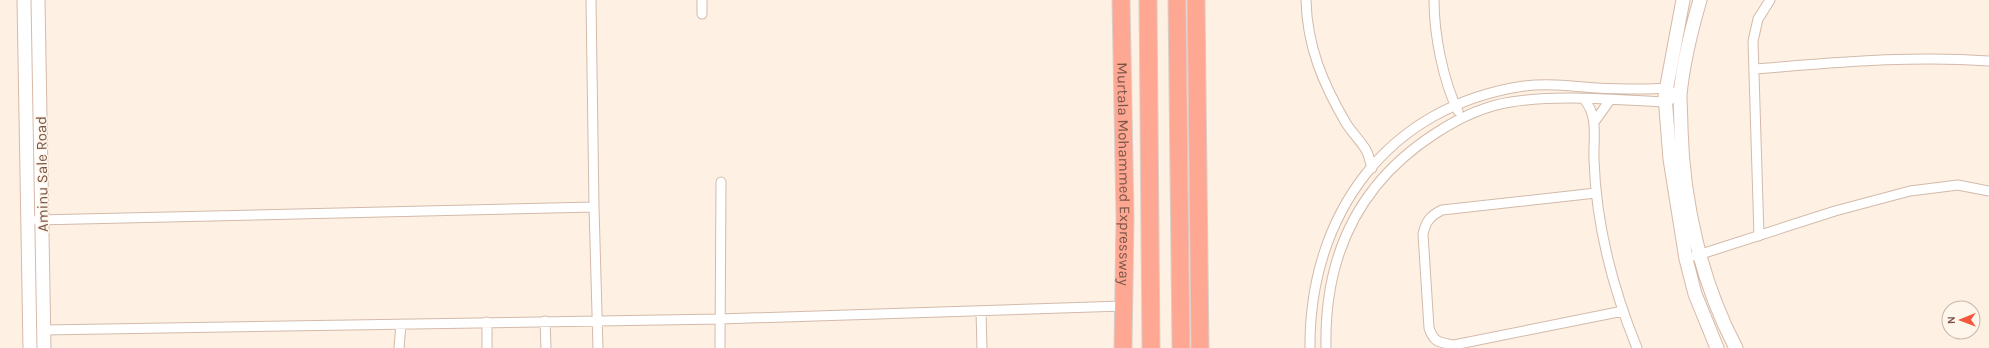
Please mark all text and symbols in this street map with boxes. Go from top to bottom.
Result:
street label: Murtala Mohammed Expressway [1113,62,1134,286]
street label: Aminu Sale Road [32,116,52,232]
north arrow [1941,300,1981,340]
text: N [1945,316,1958,324]

